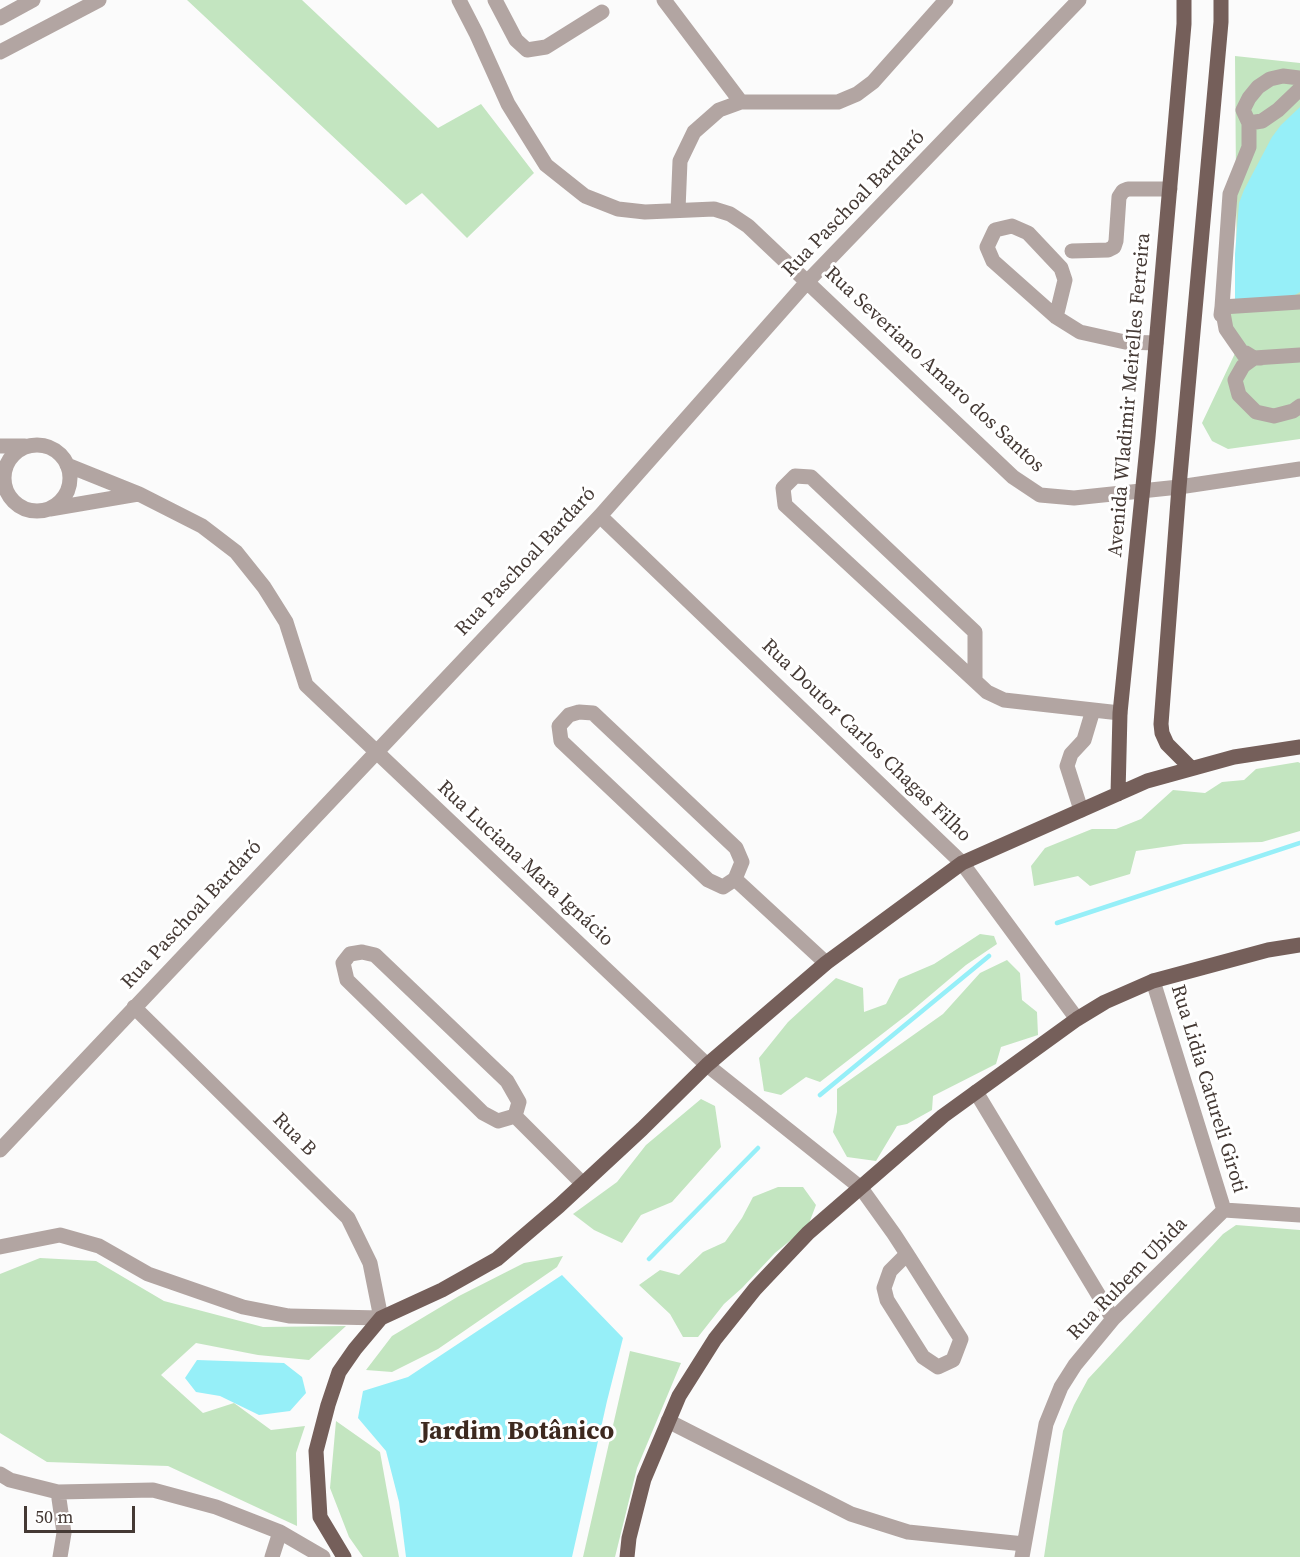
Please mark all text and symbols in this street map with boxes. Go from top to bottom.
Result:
street label: Rua Paschoal Bardaró [778,126,930,282]
street label: Avenida Wladimir Meirelles Ferreira [1104,232,1156,558]
street label: Rua Severiano Amaro dos Santos [819,262,1049,478]
street label: Rua Paschoal Bardaró [451,483,601,641]
street label: Rua Doutor Carlos Chagas Filho [756,634,976,848]
street label: Rua Luciana Mara Ignácio [432,776,618,952]
street label: Rua Paschoal Bardaró [117,836,267,994]
street label: Rua Lidia Catureli Giroti [1165,982,1251,1196]
street label: Rua B [267,1108,321,1162]
street label: Rua Rubem Ubida [1063,1213,1193,1345]
district label: Jardim Botânico [420,1416,614,1448]
scale bar [27,1494,138,1532]
text: 50 m [35,1504,73,1529]

